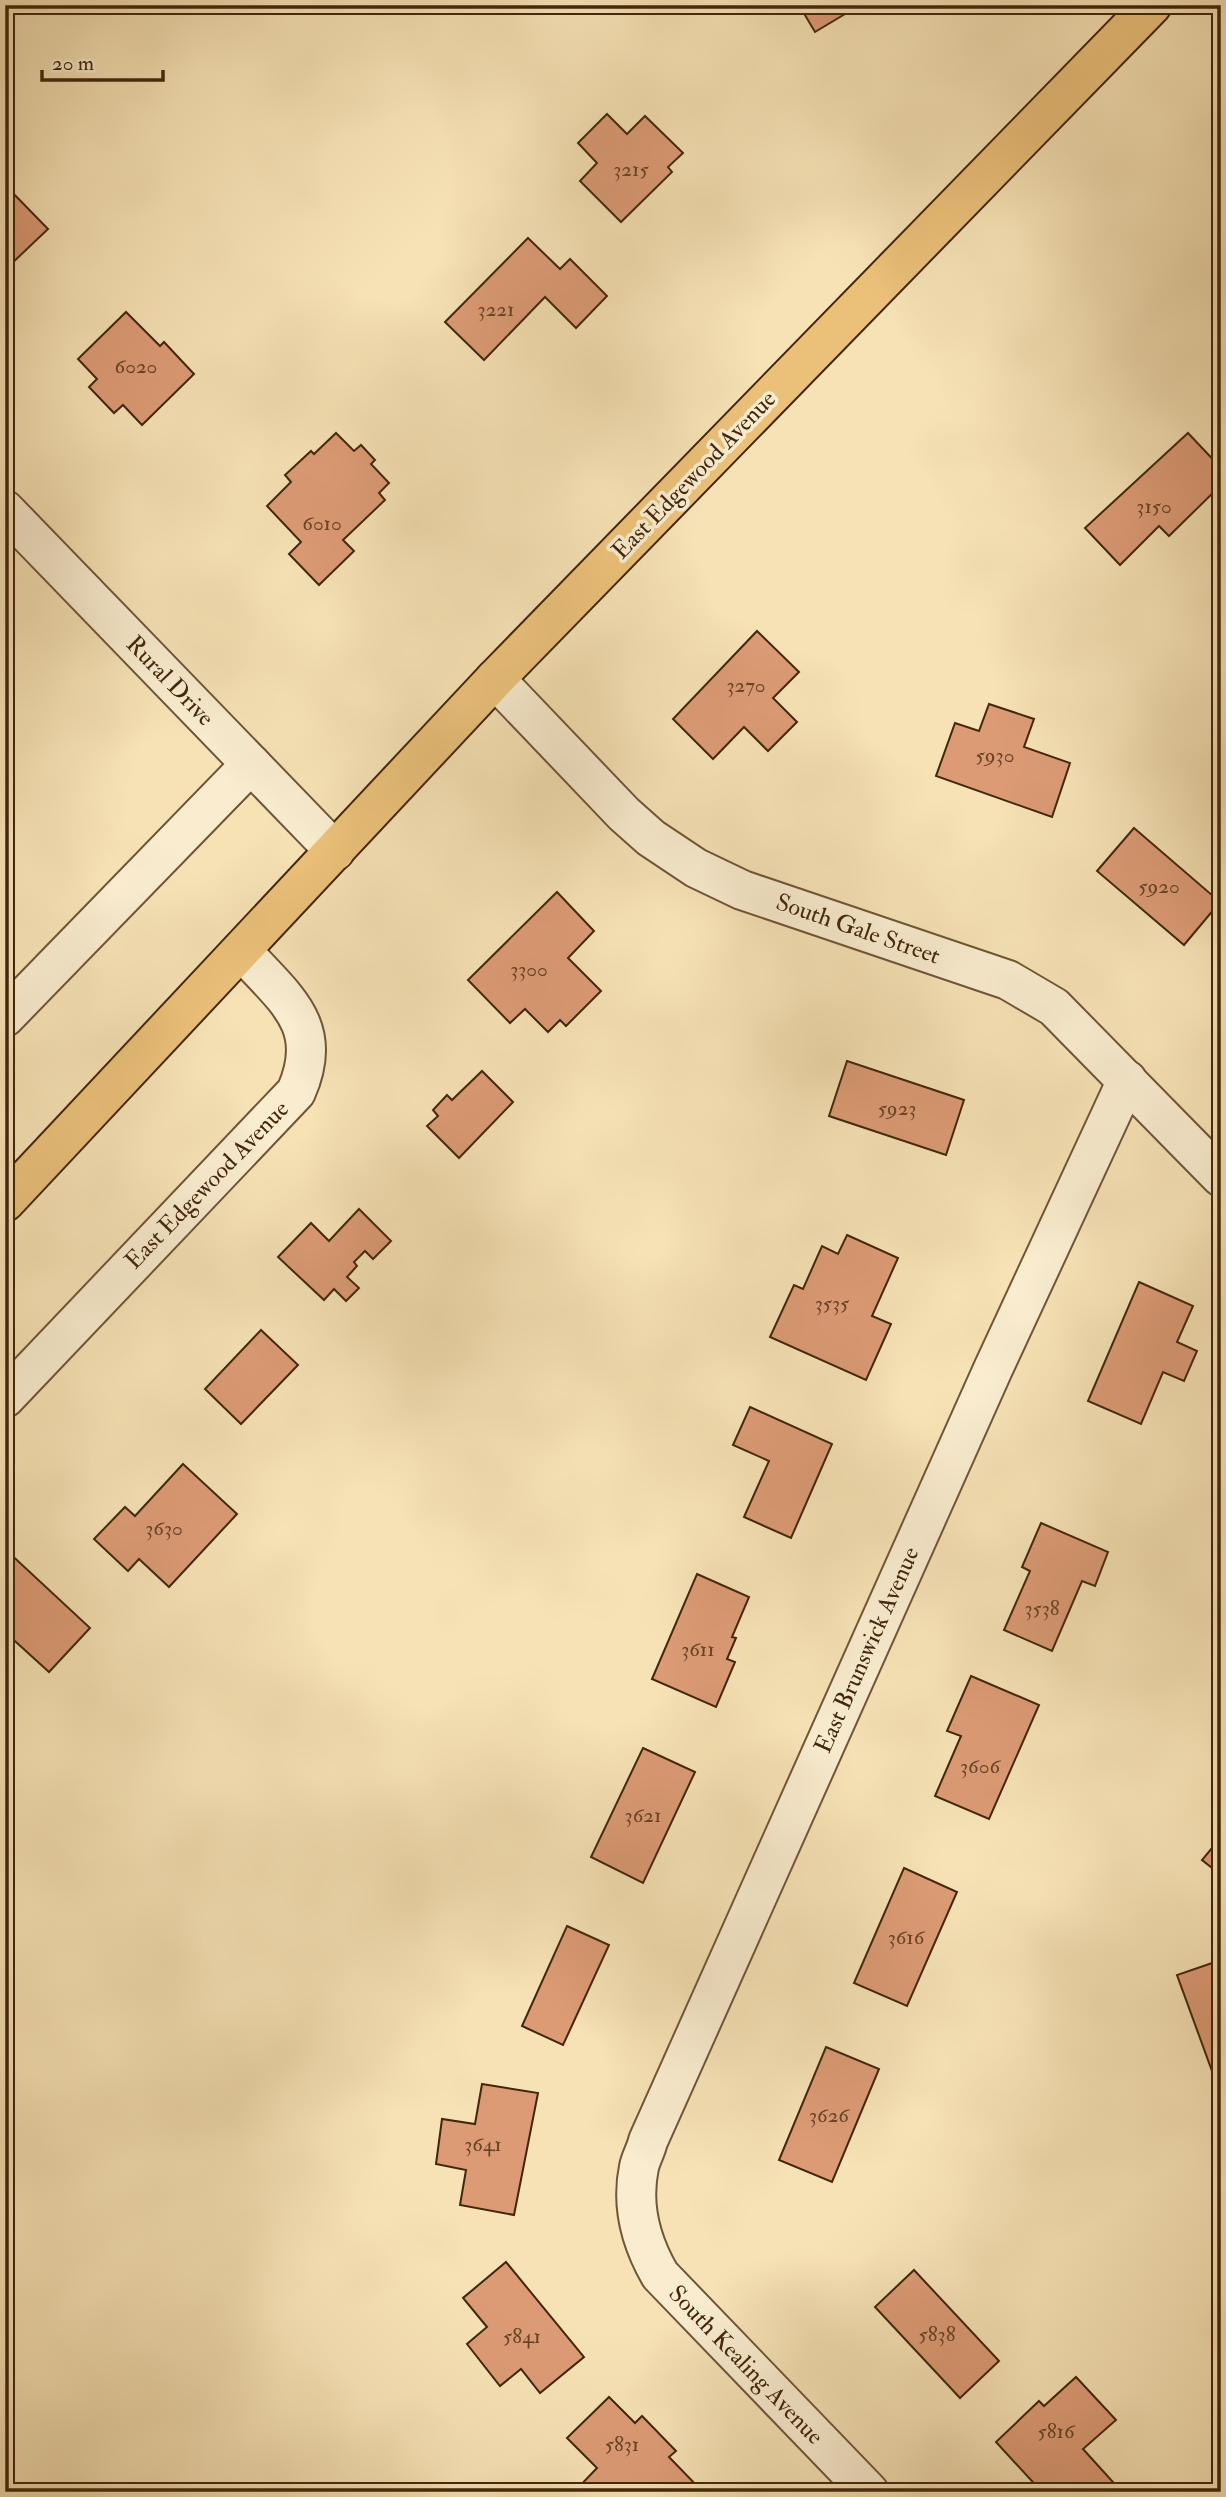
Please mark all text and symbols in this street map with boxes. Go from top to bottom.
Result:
scale bar [42,38,163,82]
text: 20 m [52,50,94,77]
house number: 3215 [613,156,649,183]
house number: 3221 [478,296,514,323]
house number: 6020 [115,353,157,380]
street label: East Edgewood Avenue [605,384,783,566]
house number: 3150 [1136,493,1172,520]
house number: 6010 [302,510,342,537]
street label: Rural Drive [119,629,221,733]
house number: 3270 [727,672,766,699]
house number: 5930 [976,742,1014,769]
house number: 5920 [1138,873,1180,900]
street label: South Gale Street [772,886,944,972]
house number: 3300 [510,956,548,983]
street label: East Edgewood Avenue [118,1094,296,1276]
house number: 5923 [878,1095,916,1122]
house number: 3535 [815,1290,850,1317]
house number: 3630 [145,1515,183,1542]
street label: East Brunswick Avenue [808,1542,926,1758]
house number: 3538 [1024,1595,1060,1622]
house number: 3611 [681,1636,715,1663]
house number: 3606 [960,1753,1001,1780]
house number: 3621 [625,1802,661,1829]
house number: 3616 [888,1924,926,1951]
house number: 3626 [809,2102,850,2129]
house number: 3641 [464,2131,502,2158]
street label: South Kealing Avenue [662,2279,830,2451]
house number: 5838 [919,2321,956,2348]
house number: 5841 [503,2323,541,2350]
house number: 5816 [1037,2418,1076,2445]
house number: 5831 [605,2431,639,2458]

